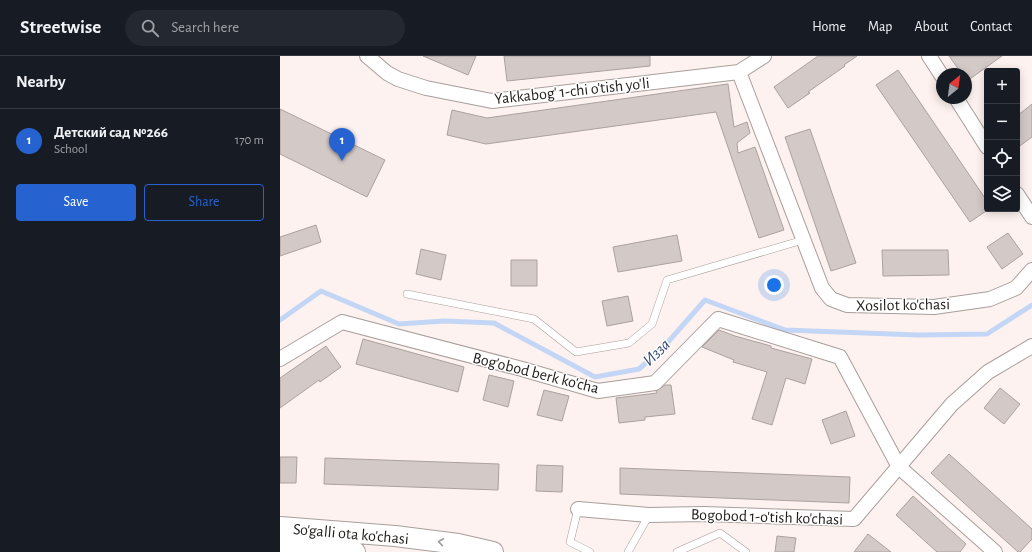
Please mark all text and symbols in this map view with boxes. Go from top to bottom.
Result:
search box [125,10,405,46]
icon: search [139,17,161,39]
text: Streetwise [20,18,101,37]
text: Search here [171,20,239,35]
text: Home [812,20,846,34]
text: Map [868,20,892,34]
text: About [914,20,948,34]
text: Contact [970,20,1012,34]
north arrow [936,68,972,104]
map controls [984,68,1020,212]
button: + [984,68,1020,104]
text: Nearby [16,73,66,90]
street label: Yakkabog' 1-chi o'tish yo'li [494,75,651,108]
button: − [984,104,1020,140]
text: Детский сад №266 [54,125,168,140]
pin: 1 [329,128,355,161]
text: 1 [27,134,31,147]
text: 170 m [235,134,264,147]
button: locate [984,140,1020,176]
text: School [54,143,88,156]
button: layers [984,176,1020,212]
button: Save [16,184,136,221]
button: Share [144,184,264,221]
your location [764,275,784,295]
street label: Xosilot ko'chasi [856,296,950,314]
water label: Изза [640,336,673,369]
street label: Bog'obod berk ko'cha [471,350,600,396]
street label: Bogobod 1-o'tish ko'chasi [691,506,843,528]
street label: So'galli ota ko'chasi [292,521,409,547]
one-way arrow [438,538,444,547]

